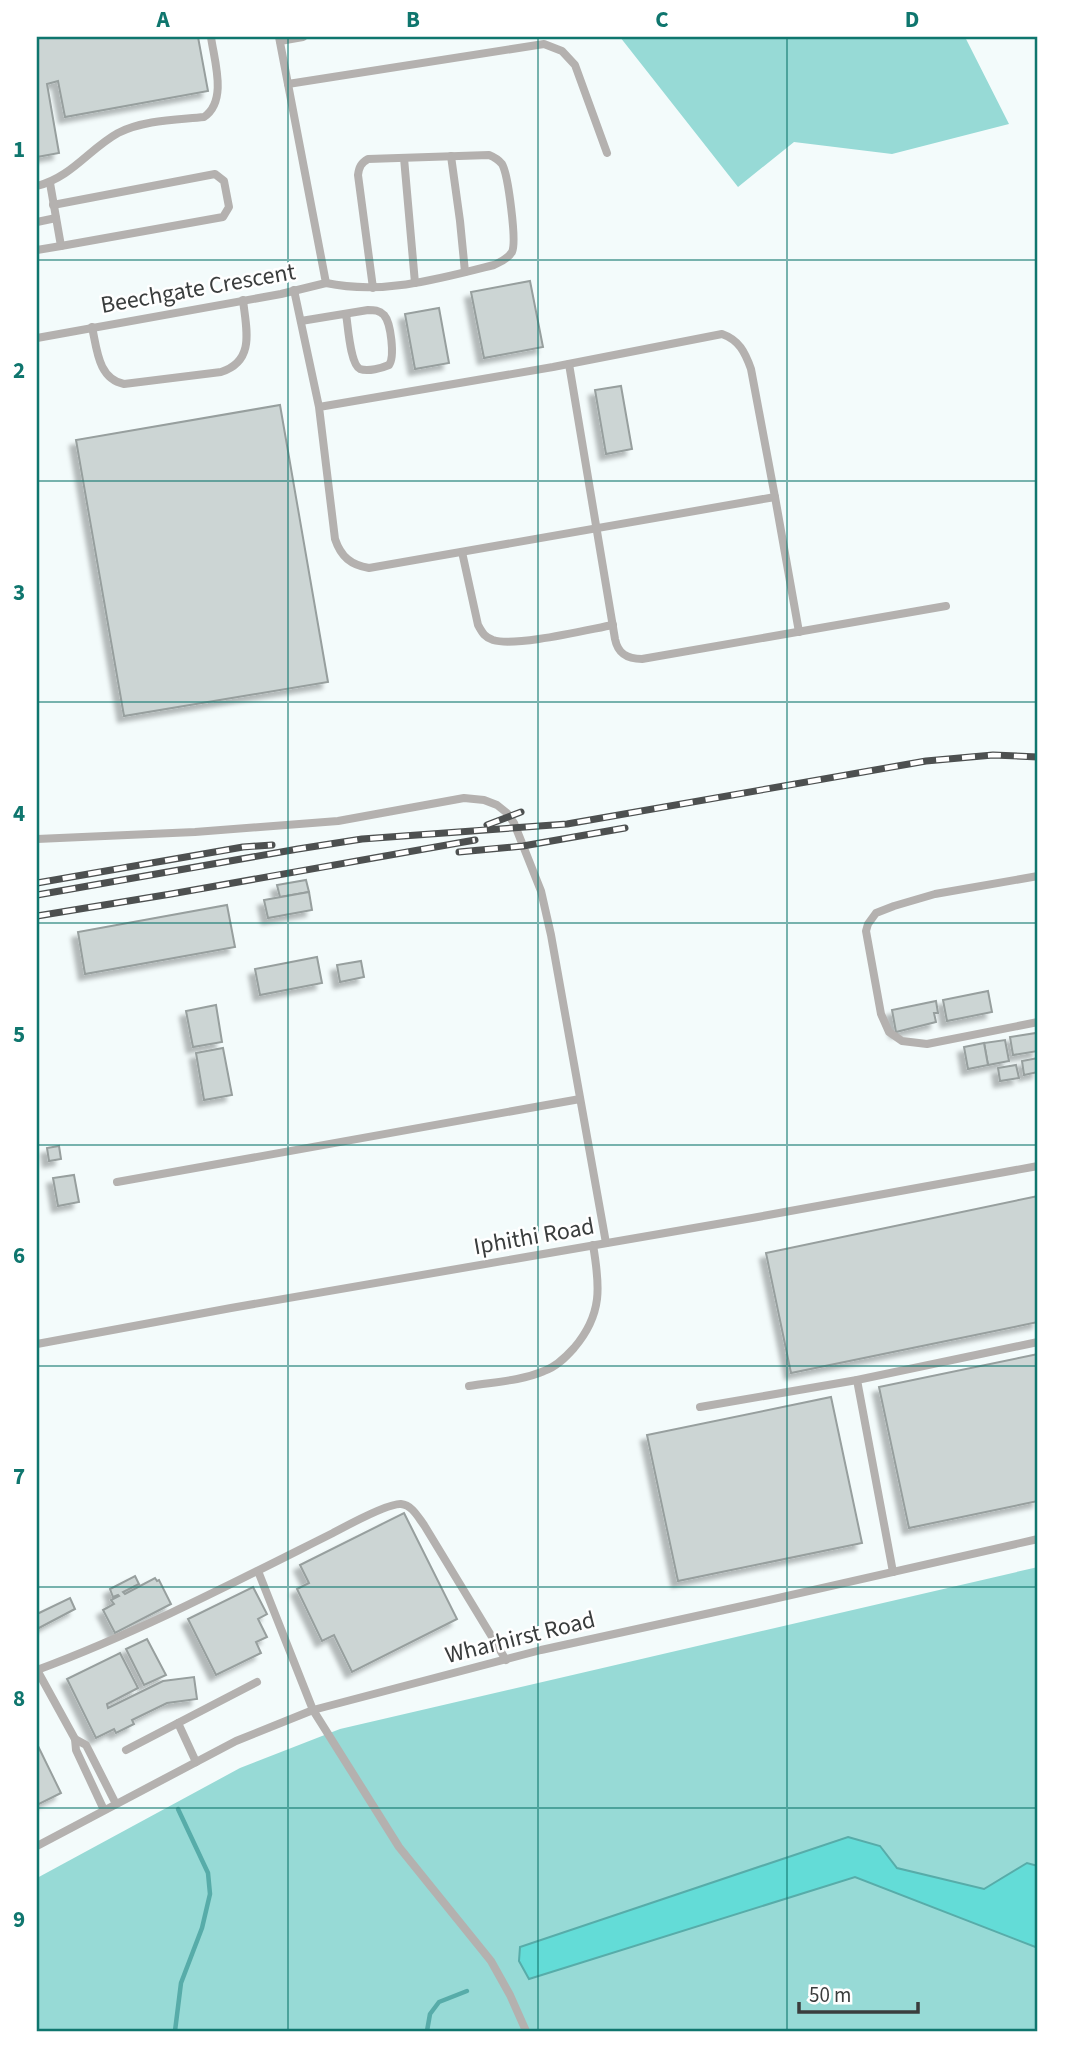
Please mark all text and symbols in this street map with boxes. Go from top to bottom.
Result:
text: A [155,3,170,36]
text: B [406,3,420,36]
text: C [655,3,669,36]
text: D [905,3,919,36]
text: 1 [13,133,25,166]
street label: Beechgate Crescent [98,254,298,323]
text: 2 [13,354,25,387]
text: 3 [13,576,25,609]
text: 4 [13,797,25,830]
text: 5 [13,1018,25,1051]
street label: Iphithi Road [471,1209,597,1264]
text: 6 [13,1239,25,1272]
text: 7 [13,1460,25,1493]
street label: Wharhirst Road [441,1602,599,1673]
text: 8 [13,1682,25,1715]
text: 9 [13,1903,25,1936]
scale bar [799,1970,918,2014]
text: 50 m [809,1980,851,2010]

